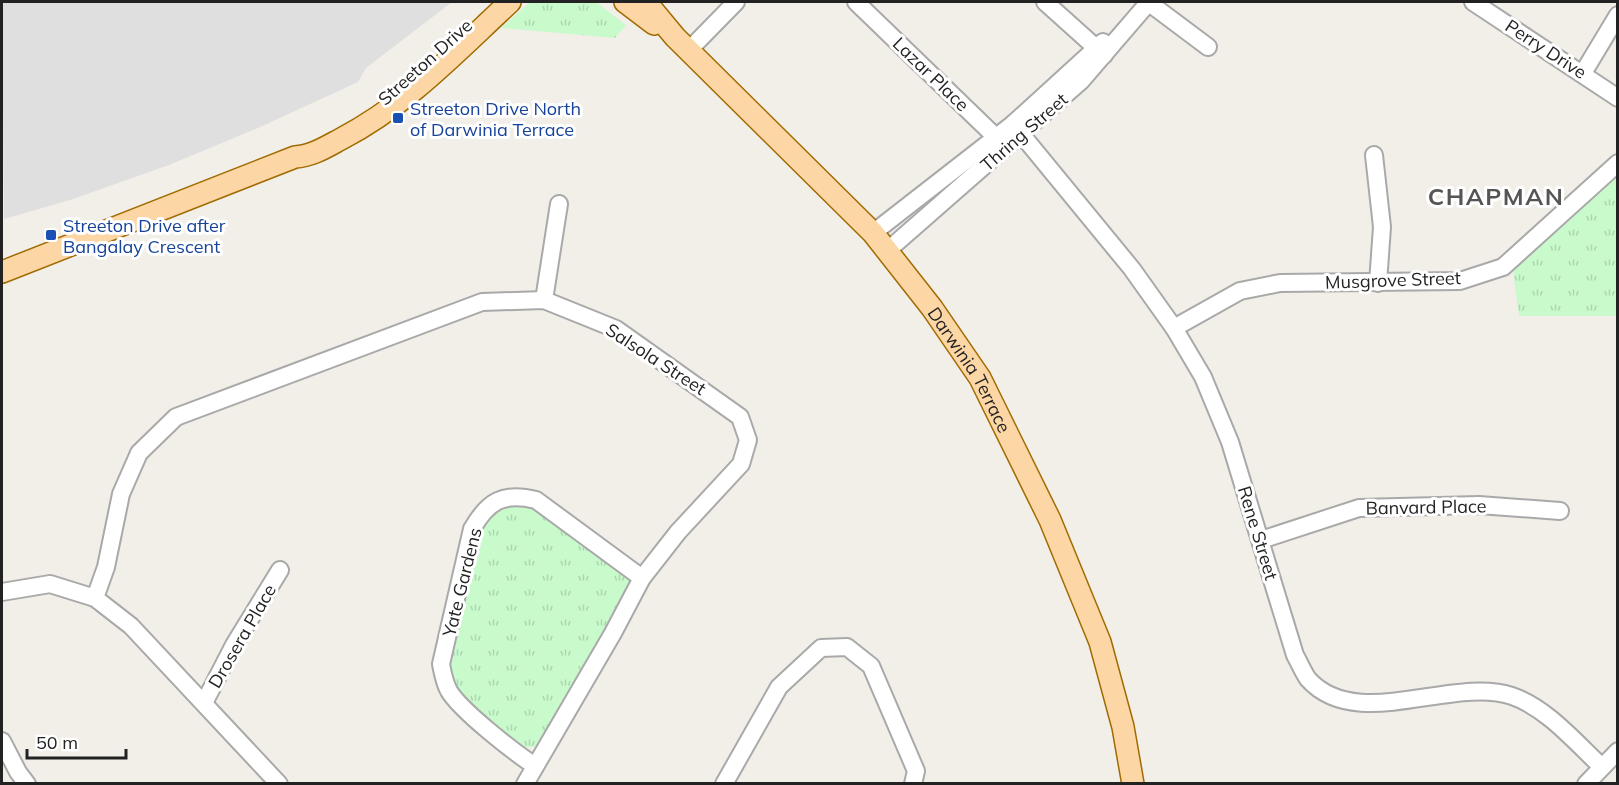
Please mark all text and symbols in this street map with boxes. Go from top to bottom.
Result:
street label: Streeton Drive [373,14,477,110]
street label: Perry Drive [1501,14,1591,84]
street label: Lazar Place [888,32,974,116]
street label: Thring Street [976,88,1072,176]
place label: Streeton Drive North of Darwinia Terrace [410,97,581,141]
marker: Streeton Drive North of Darwinia Terrace [391,111,405,125]
district label: CHAPMAN [1428,181,1564,211]
place label: Streeton Drive after Bangalay Crescent [63,214,226,258]
marker: Streeton Drive after Bangalay Crescent [44,228,58,242]
street label: Musgrove Street [1325,266,1461,294]
street label: Darwinia Terrace [923,302,1017,436]
street label: Salsola Street [601,318,711,400]
street label: Rene Street [1233,483,1283,583]
street label: Banvard Place [1365,494,1487,520]
street label: Yate Gardens [437,525,487,640]
street label: Drosera Place [203,580,281,692]
scale bar [27,722,126,760]
text: 50 m [36,731,78,754]

